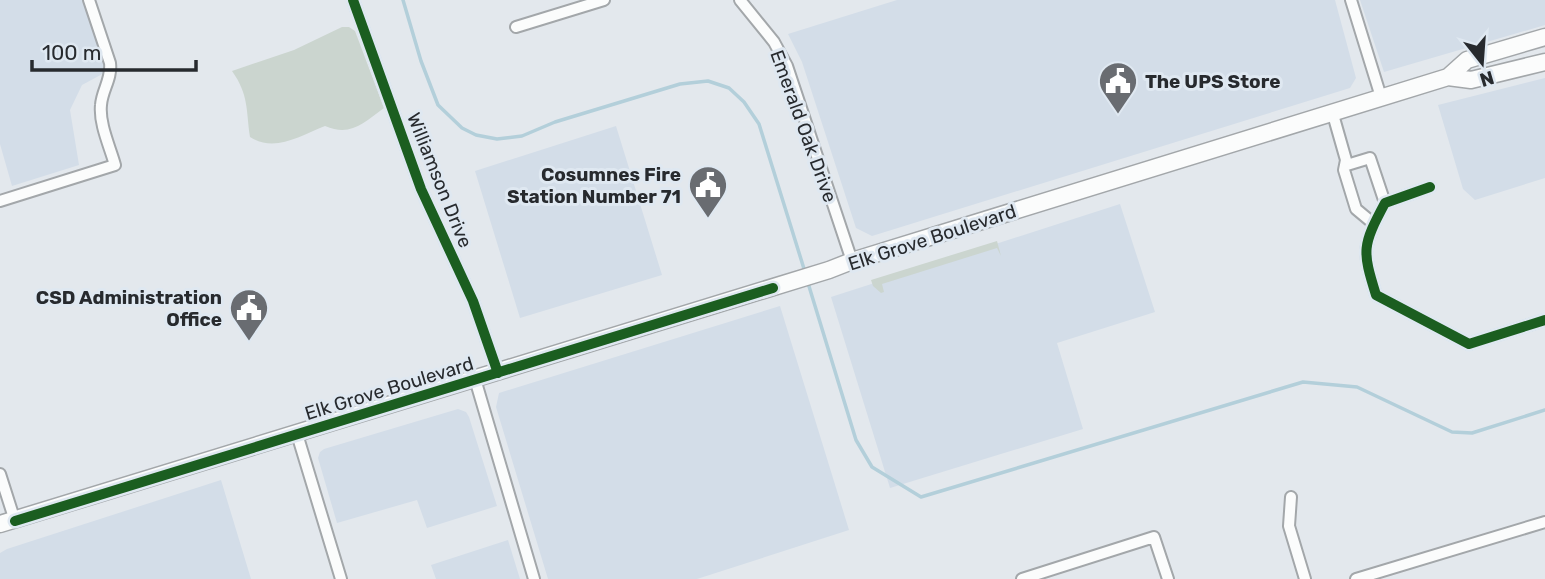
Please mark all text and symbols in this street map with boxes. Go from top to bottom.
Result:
scale bar [32,28,196,72]
north arrow [1447,28,1517,98]
text: 100 m [42,40,101,65]
street label: Emerald Oak Drive [765,47,842,206]
public building icon: The UPS Store [1097,60,1139,115]
text: N [1477,66,1497,92]
place label: The UPS Store [1145,70,1281,93]
street label: Williamson Drive [402,109,477,251]
place label: Cosumnes Fire Station Number 71 [507,163,681,208]
public building icon: Cosumnes Fire Station Number 71 [687,164,729,219]
street label: Elk Grove Boulevard [845,199,1019,275]
place label: CSD Administration Office [36,286,222,331]
public building icon: CSD Administration Office [228,287,270,342]
street label: Elk Grove Boulevard [302,352,476,425]

